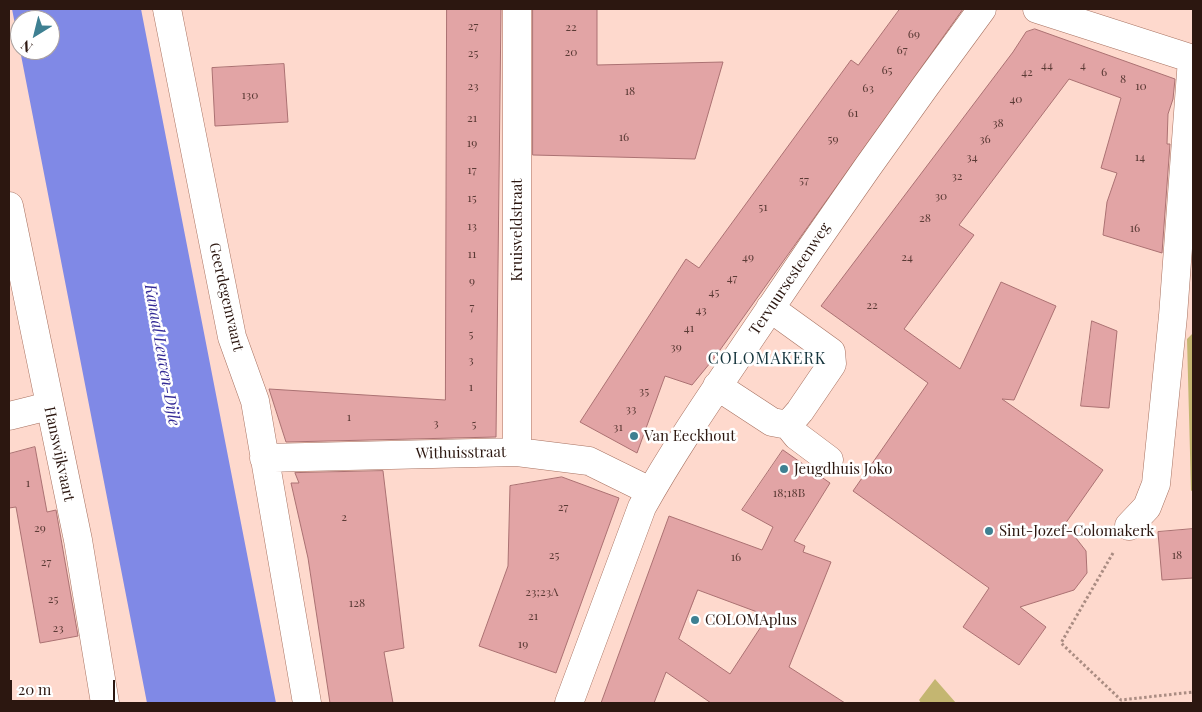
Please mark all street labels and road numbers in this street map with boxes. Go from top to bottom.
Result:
street label: Kruisveldstraat [508,179,526,281]
street label: Tervuursesteenweg [746,219,834,339]
street label: Geerdegemvaart [205,241,247,353]
street label: Hanswijkvaart [40,405,78,503]
street label: Withuisstraat [416,443,506,463]

